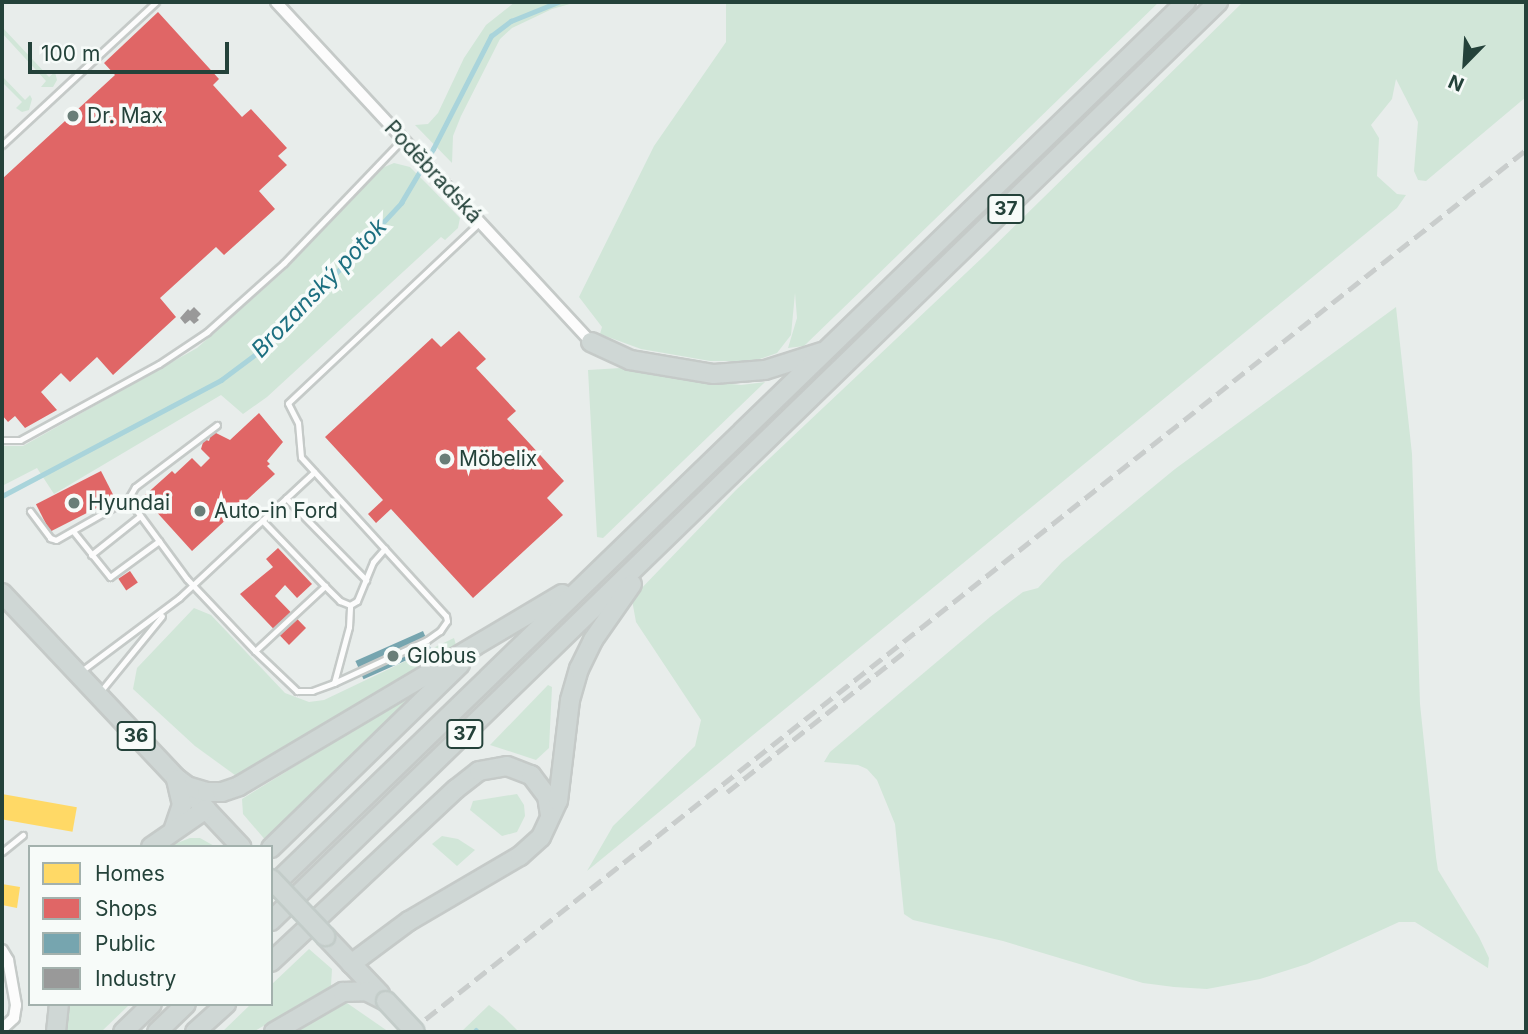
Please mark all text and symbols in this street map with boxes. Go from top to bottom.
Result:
scale bar [32,28,233,72]
north arrow [1430,28,1500,98]
text: 100 m [41,41,100,66]
text: N [1445,69,1468,96]
place label: Dr. Max [87,103,163,129]
marker: Dr. Max [65,108,81,124]
street label: Poděbradská [379,116,487,228]
road number: 37 [987,194,1025,224]
water label: Brozanský potok [246,213,392,363]
place label: Möbelix [459,446,537,472]
marker: Möbelix [437,451,453,467]
place label: Hyundai [88,490,170,516]
marker: Hyundai [66,495,82,511]
place label: Auto-in Ford [214,498,338,524]
marker: Auto-in Ford [192,503,208,519]
place label: Globus [407,643,477,669]
marker: Globus [385,648,401,664]
road number: 37 [446,719,484,750]
road number: 36 [115,720,157,751]
legend [28,845,273,1006]
text: Homes [95,861,165,886]
text: Shops [95,896,157,921]
text: Public [95,931,156,956]
text: Industry [95,966,176,991]

